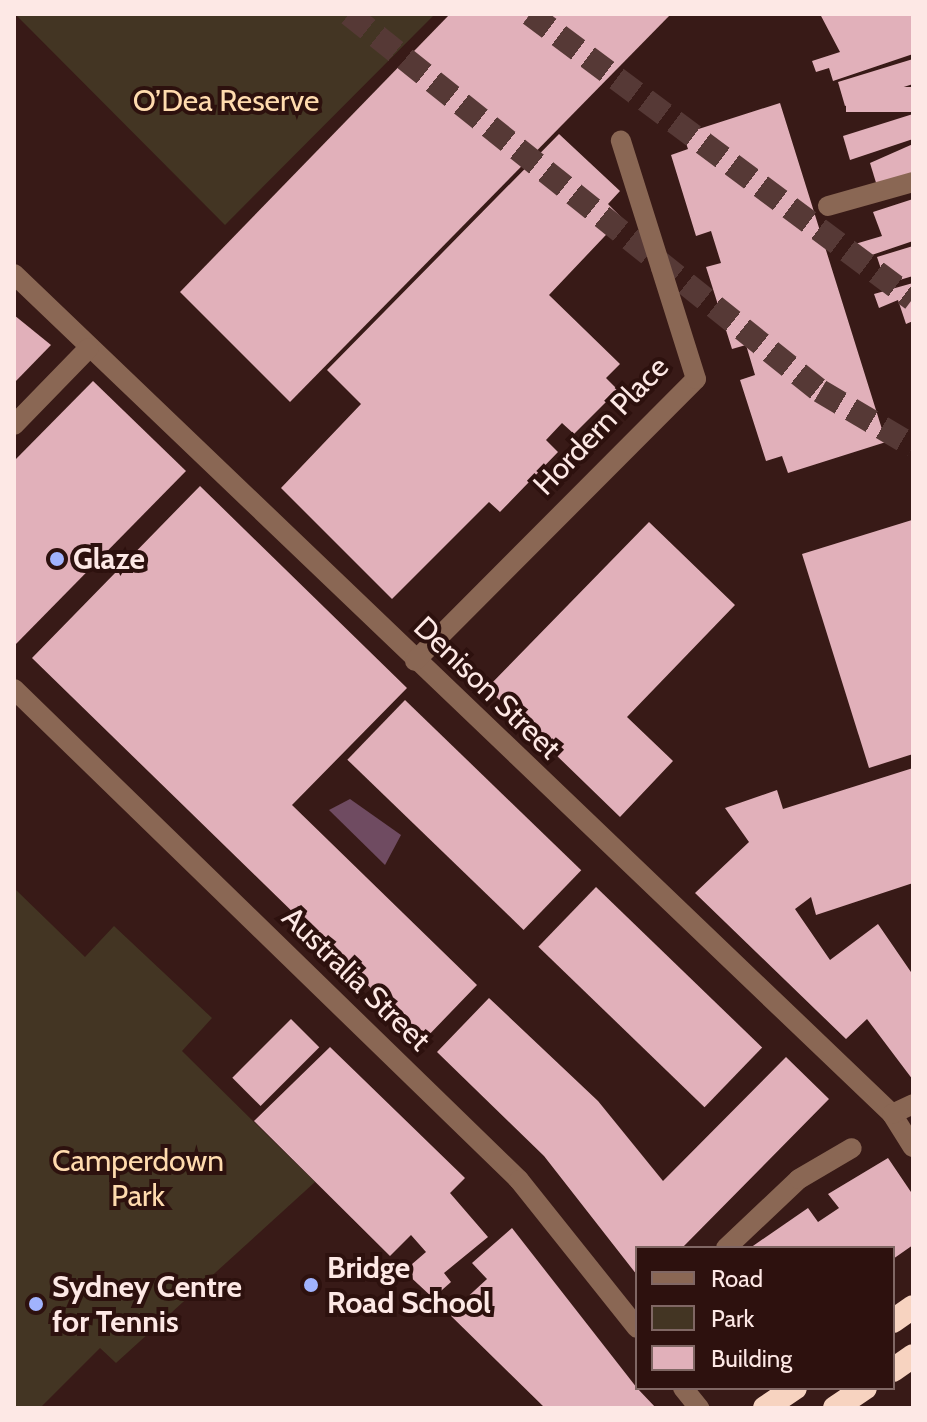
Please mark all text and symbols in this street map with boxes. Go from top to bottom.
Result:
park label: O’Dea Reserve [133,83,319,119]
street label: Hordern Place [526,349,676,503]
place label: Glaze [73,541,145,577]
marker: Glaze [48,550,66,568]
street label: Denison Street [406,609,568,767]
street label: Australia Street [275,899,437,1059]
park label: Camperdown Park [52,1143,224,1214]
legend [635,1246,895,1390]
place label: Bridge Road School [327,1250,491,1320]
text: Road [711,1264,763,1293]
place label: Sydney Centre for Tennis [52,1269,242,1340]
marker: Bridge Road School [302,1276,320,1294]
marker: Sydney Centre for Tennis [27,1295,45,1313]
text: Park [711,1304,754,1333]
text: Building [711,1344,792,1373]

